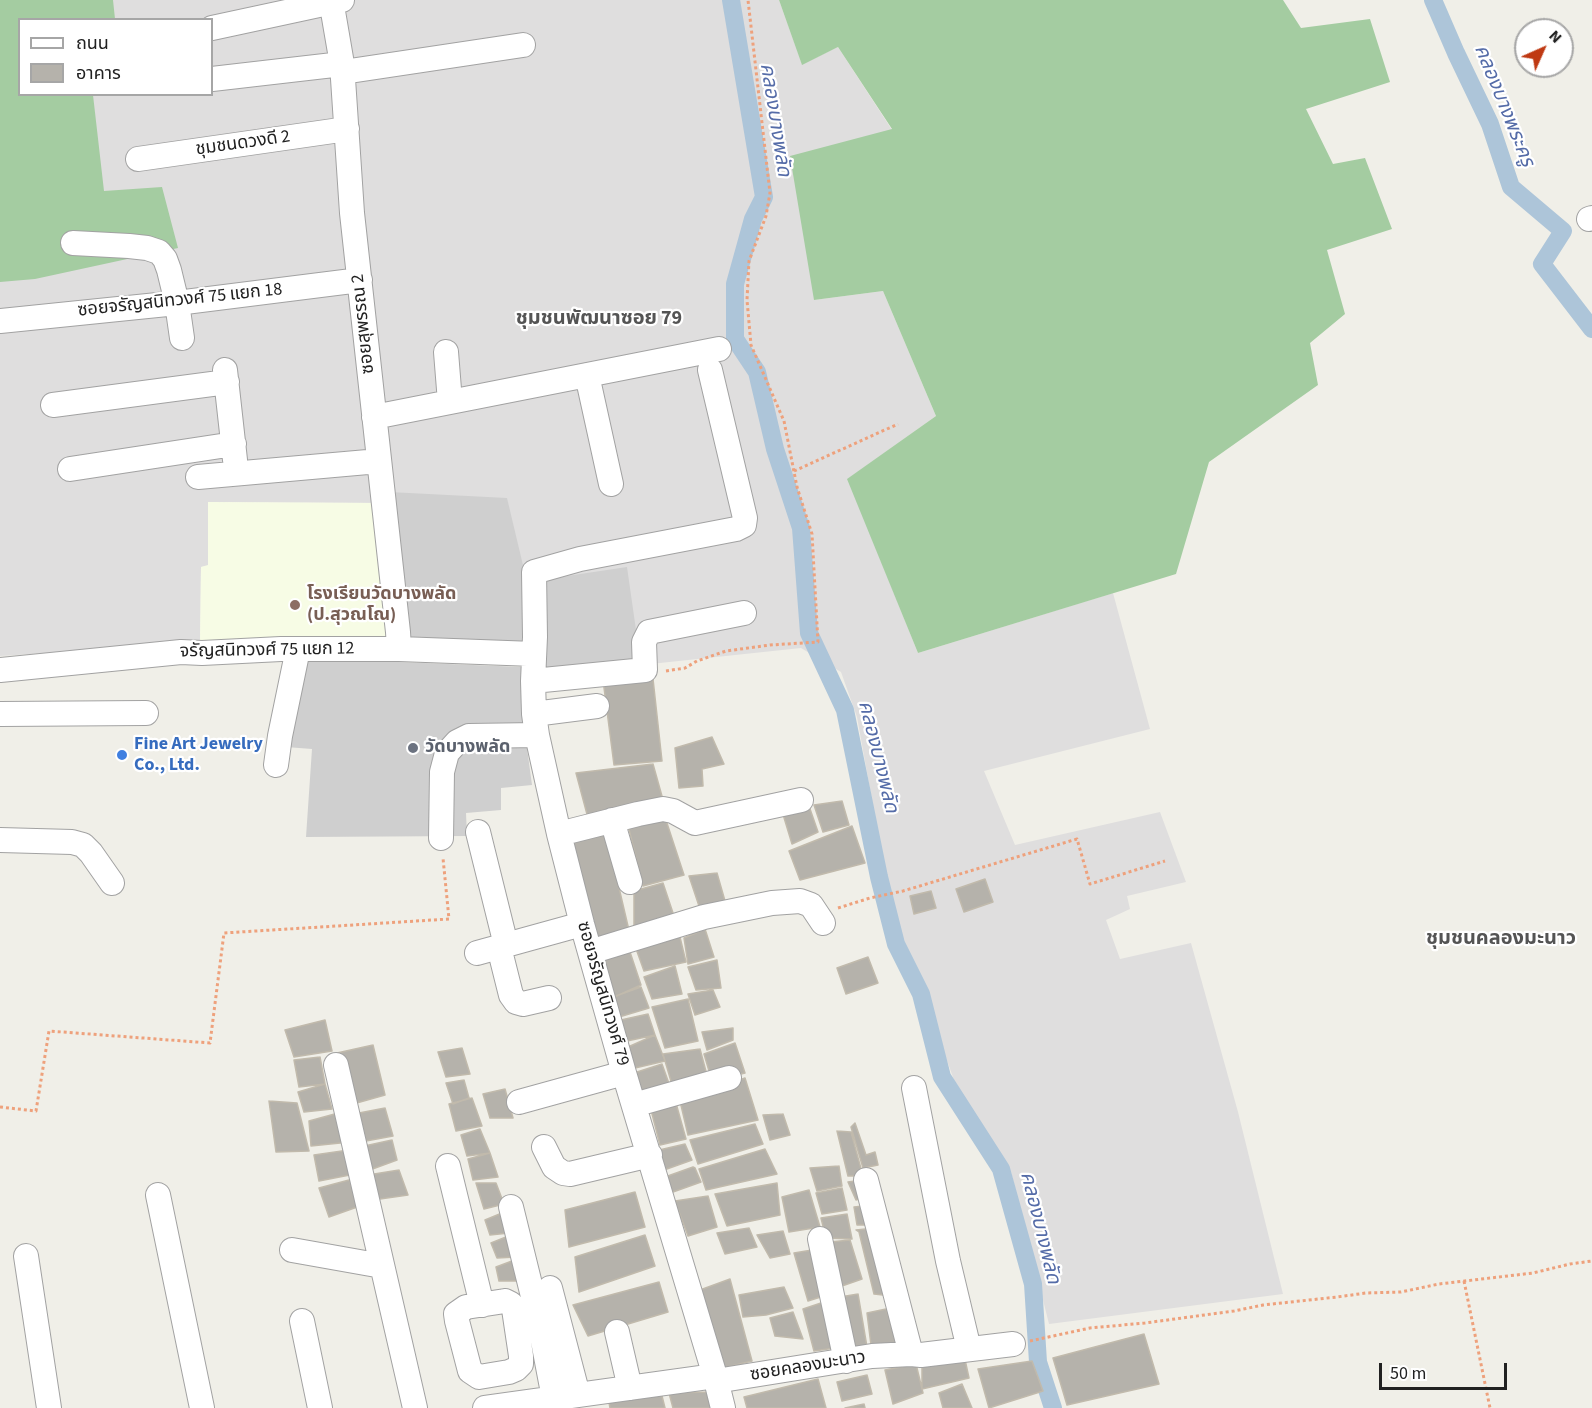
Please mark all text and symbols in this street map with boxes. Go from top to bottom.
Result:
legend [18,18,213,96]
north arrow [1514,18,1574,78]
text: N [1544,25,1567,48]
text: ถนน [76,31,109,56]
water label: คลองบางพระครู [1468,42,1538,170]
text: อาคาร [76,61,121,86]
water label: คลองบางพลัด [753,62,795,178]
street label: ชุมชนดวงดี 2 [194,127,292,161]
street label: ซอยสุพรรณ 2 [348,273,380,375]
street label: ซอยจรัญสนิทวงศ์ 75 แยก 18 [77,280,283,322]
district label: ชุมชนพัฒนาซอย 79 [516,308,682,332]
place label: โรงเรียนวัดบางพลัด (ป.สุวณโณ) [307,584,456,626]
marker: โรงเรียนวัดบางพลัด (ป.สุวณโณ) [288,598,302,612]
street label: จรัญสนิทวงศ์ 75 แยก 12 [180,639,354,663]
water label: คลองบางพลัด [852,699,902,815]
place label: Fine Art Jewelry Co., Ltd. [134,734,263,777]
place label: วัดบางพลัด [425,737,510,759]
marker: วัดบางพลัด [406,741,420,755]
marker: Fine Art Jewelry Co., Ltd. [115,748,129,762]
street label: ซอยจรัญสนิทวงศ์ 79 [571,919,633,1069]
district label: ชุมชนคลองมะนาว [1426,928,1576,952]
water label: คลองบางพลัด [1014,1170,1064,1286]
street label: ซอยคลองมะนาว [749,1347,867,1387]
scale bar [1382,1351,1510,1389]
text: 50 m [1390,1361,1426,1386]

